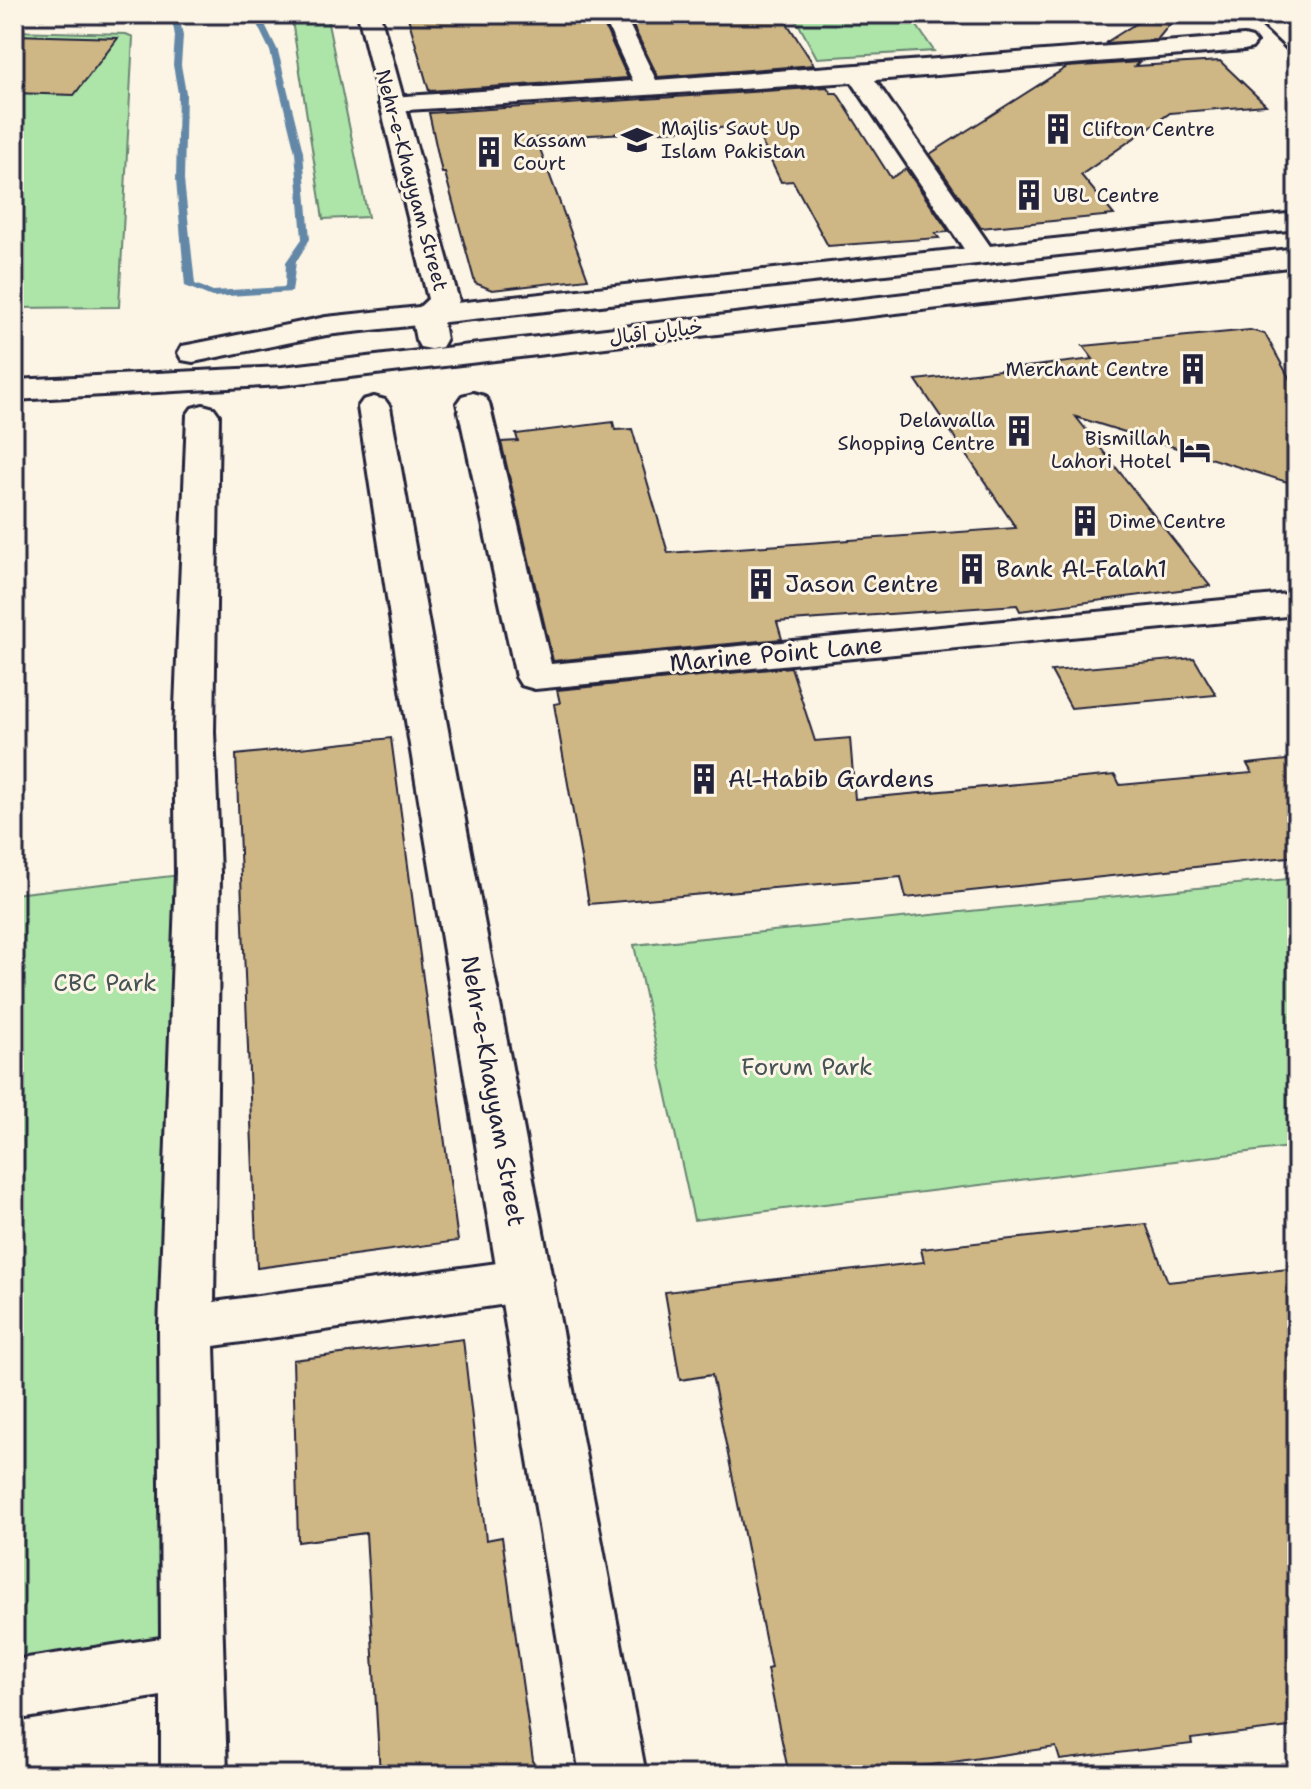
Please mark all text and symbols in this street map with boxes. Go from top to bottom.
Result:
street label: Nehr-e-Khayyam Street [370,66,454,294]
building icon: Clifton Centre [1041,112,1075,146]
place label: Majlis Saut Up Islam Pakistan [661,115,805,164]
place label: Clifton Centre [1082,116,1215,142]
school or university icon: Majlis Saut Up Islam Pakistan [620,123,654,157]
place label: Kassam Court [513,127,587,176]
building icon: Kassam Court [472,135,506,169]
building icon: UBL Centre [1012,178,1046,212]
place label: UBL Centre [1053,182,1160,208]
street label: خیابان اقبال [608,313,704,351]
building icon: Merchant Centre [1176,352,1210,386]
place label: Merchant Centre [1005,356,1169,382]
place label: Delawalla Shopping Centre [838,407,996,456]
building icon: Delawalla Shopping Centre [1002,414,1036,448]
place label: Bismillah Lahori Hotel [1051,425,1171,474]
hotel icon: Bismillah Lahori Hotel [1178,433,1212,467]
building icon: Dime Centre [1068,504,1102,538]
place label: Dime Centre [1109,508,1226,534]
building icon: Bank Al-Falah1 [955,552,989,586]
place label: Bank Al-Falah1 [996,553,1167,585]
building icon: Jason Centre [744,567,778,601]
place label: Jason Centre [785,568,939,600]
street label: Marine Point Lane [668,629,884,679]
building icon: Al-Habib Gardens [687,762,721,796]
place label: Al-Habib Gardens [728,763,934,795]
street label: Nehr-e-Khayyam Street [453,953,533,1229]
park label: CBC Park [53,967,157,999]
park label: Forum Park [741,1051,873,1083]

